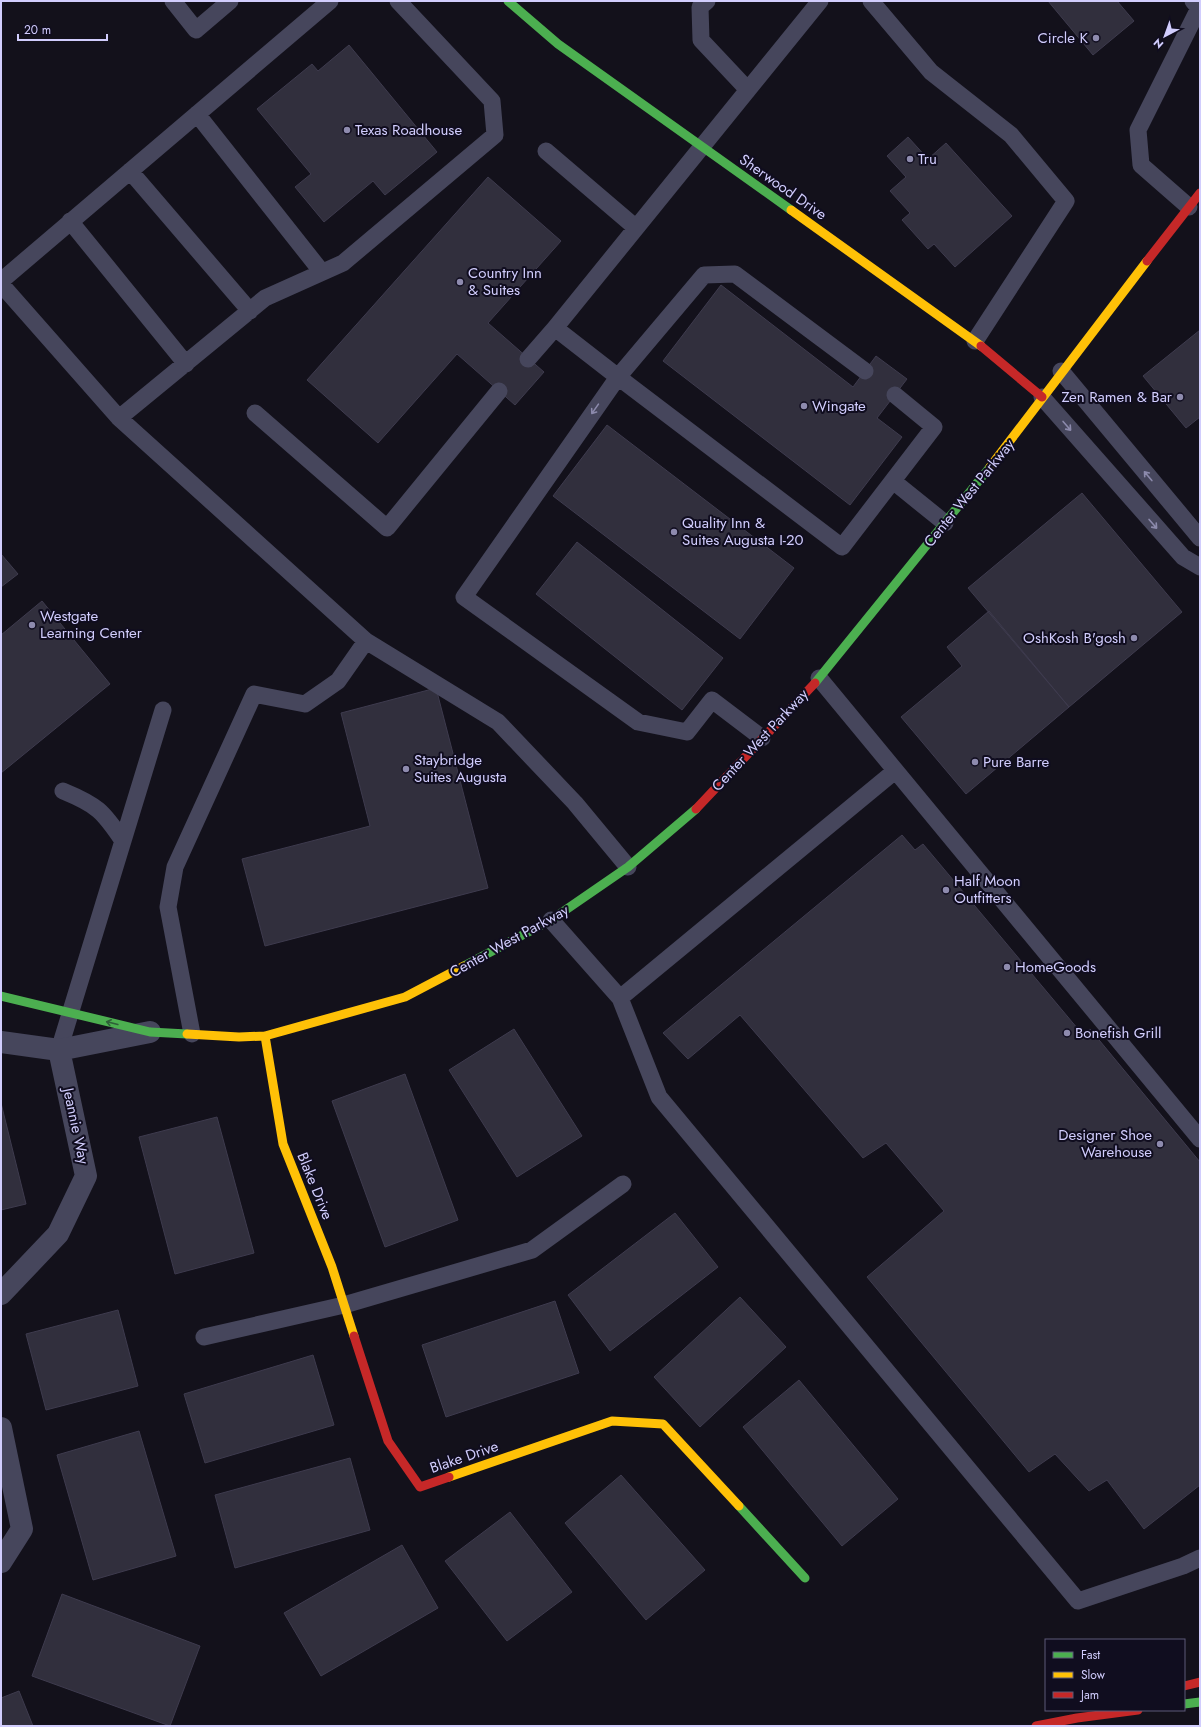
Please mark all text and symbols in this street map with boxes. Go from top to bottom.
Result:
scale bar [18,16,107,42]
north arrow [1145,16,1185,56]
text: 20 m [24,21,51,39]
place label: Circle K [1038,27,1089,49]
marker: Circle K [1091,33,1101,43]
text: N [1150,35,1167,52]
place label: Texas Roadhouse [355,119,462,141]
marker: Texas Roadhouse [342,125,352,135]
place label: Tru [918,148,937,170]
street label: Sherwood Drive [735,149,831,225]
marker: Tru [905,154,915,164]
place label: Country Inn & Suites [468,262,542,301]
marker: Country Inn & Suites [455,277,465,287]
place label: Zen Ramen & Bar [1061,386,1173,408]
marker: Zen Ramen & Bar [1175,392,1185,402]
place label: Wingate [812,395,866,417]
marker: Wingate [799,401,809,411]
one-way arrow [591,403,599,414]
one-way arrow [1063,421,1072,431]
street label: Center West Parkway [919,434,1020,552]
one-way arrow [1144,471,1153,481]
place label: Quality Inn & Suites Augusta I-20 [682,512,804,551]
one-way arrow [1149,519,1158,529]
marker: Quality Inn & Suites Augusta I-20 [669,527,679,537]
place label: Westgate Learning Center [40,605,143,644]
marker: Westgate Learning Center [27,620,37,630]
place label: OshKosh B'gosh [1023,627,1126,649]
marker: OshKosh B'gosh [1129,633,1139,643]
street label: Center West Parkway [707,683,814,796]
place label: Staybridge Suites Augusta [414,749,507,788]
place label: Pure Barre [983,751,1050,773]
marker: Pure Barre [970,757,980,767]
marker: Staybridge Suites Augusta [401,764,411,774]
place label: Half Moon Outfitters [954,870,1021,909]
marker: Half Moon Outfitters [941,885,951,895]
street label: Center West Parkway [445,899,573,983]
place label: HomeGoods [1015,956,1096,978]
marker: HomeGoods [1002,962,1012,972]
one-way arrow [106,1018,119,1026]
place label: Bonefish Grill [1075,1022,1161,1044]
marker: Bonefish Grill [1062,1028,1072,1038]
street label: Jeannie Way [57,1084,95,1167]
place label: Designer Shoe Warehouse [1058,1124,1152,1163]
marker: Designer Shoe Warehouse [1155,1139,1165,1149]
street label: Blake Drive [292,1149,339,1223]
street label: Blake Drive [427,1435,501,1479]
legend [1045,1639,1185,1711]
text: Fast [1081,1646,1100,1664]
text: Slow [1081,1666,1106,1684]
text: Jam [1079,1686,1099,1704]

